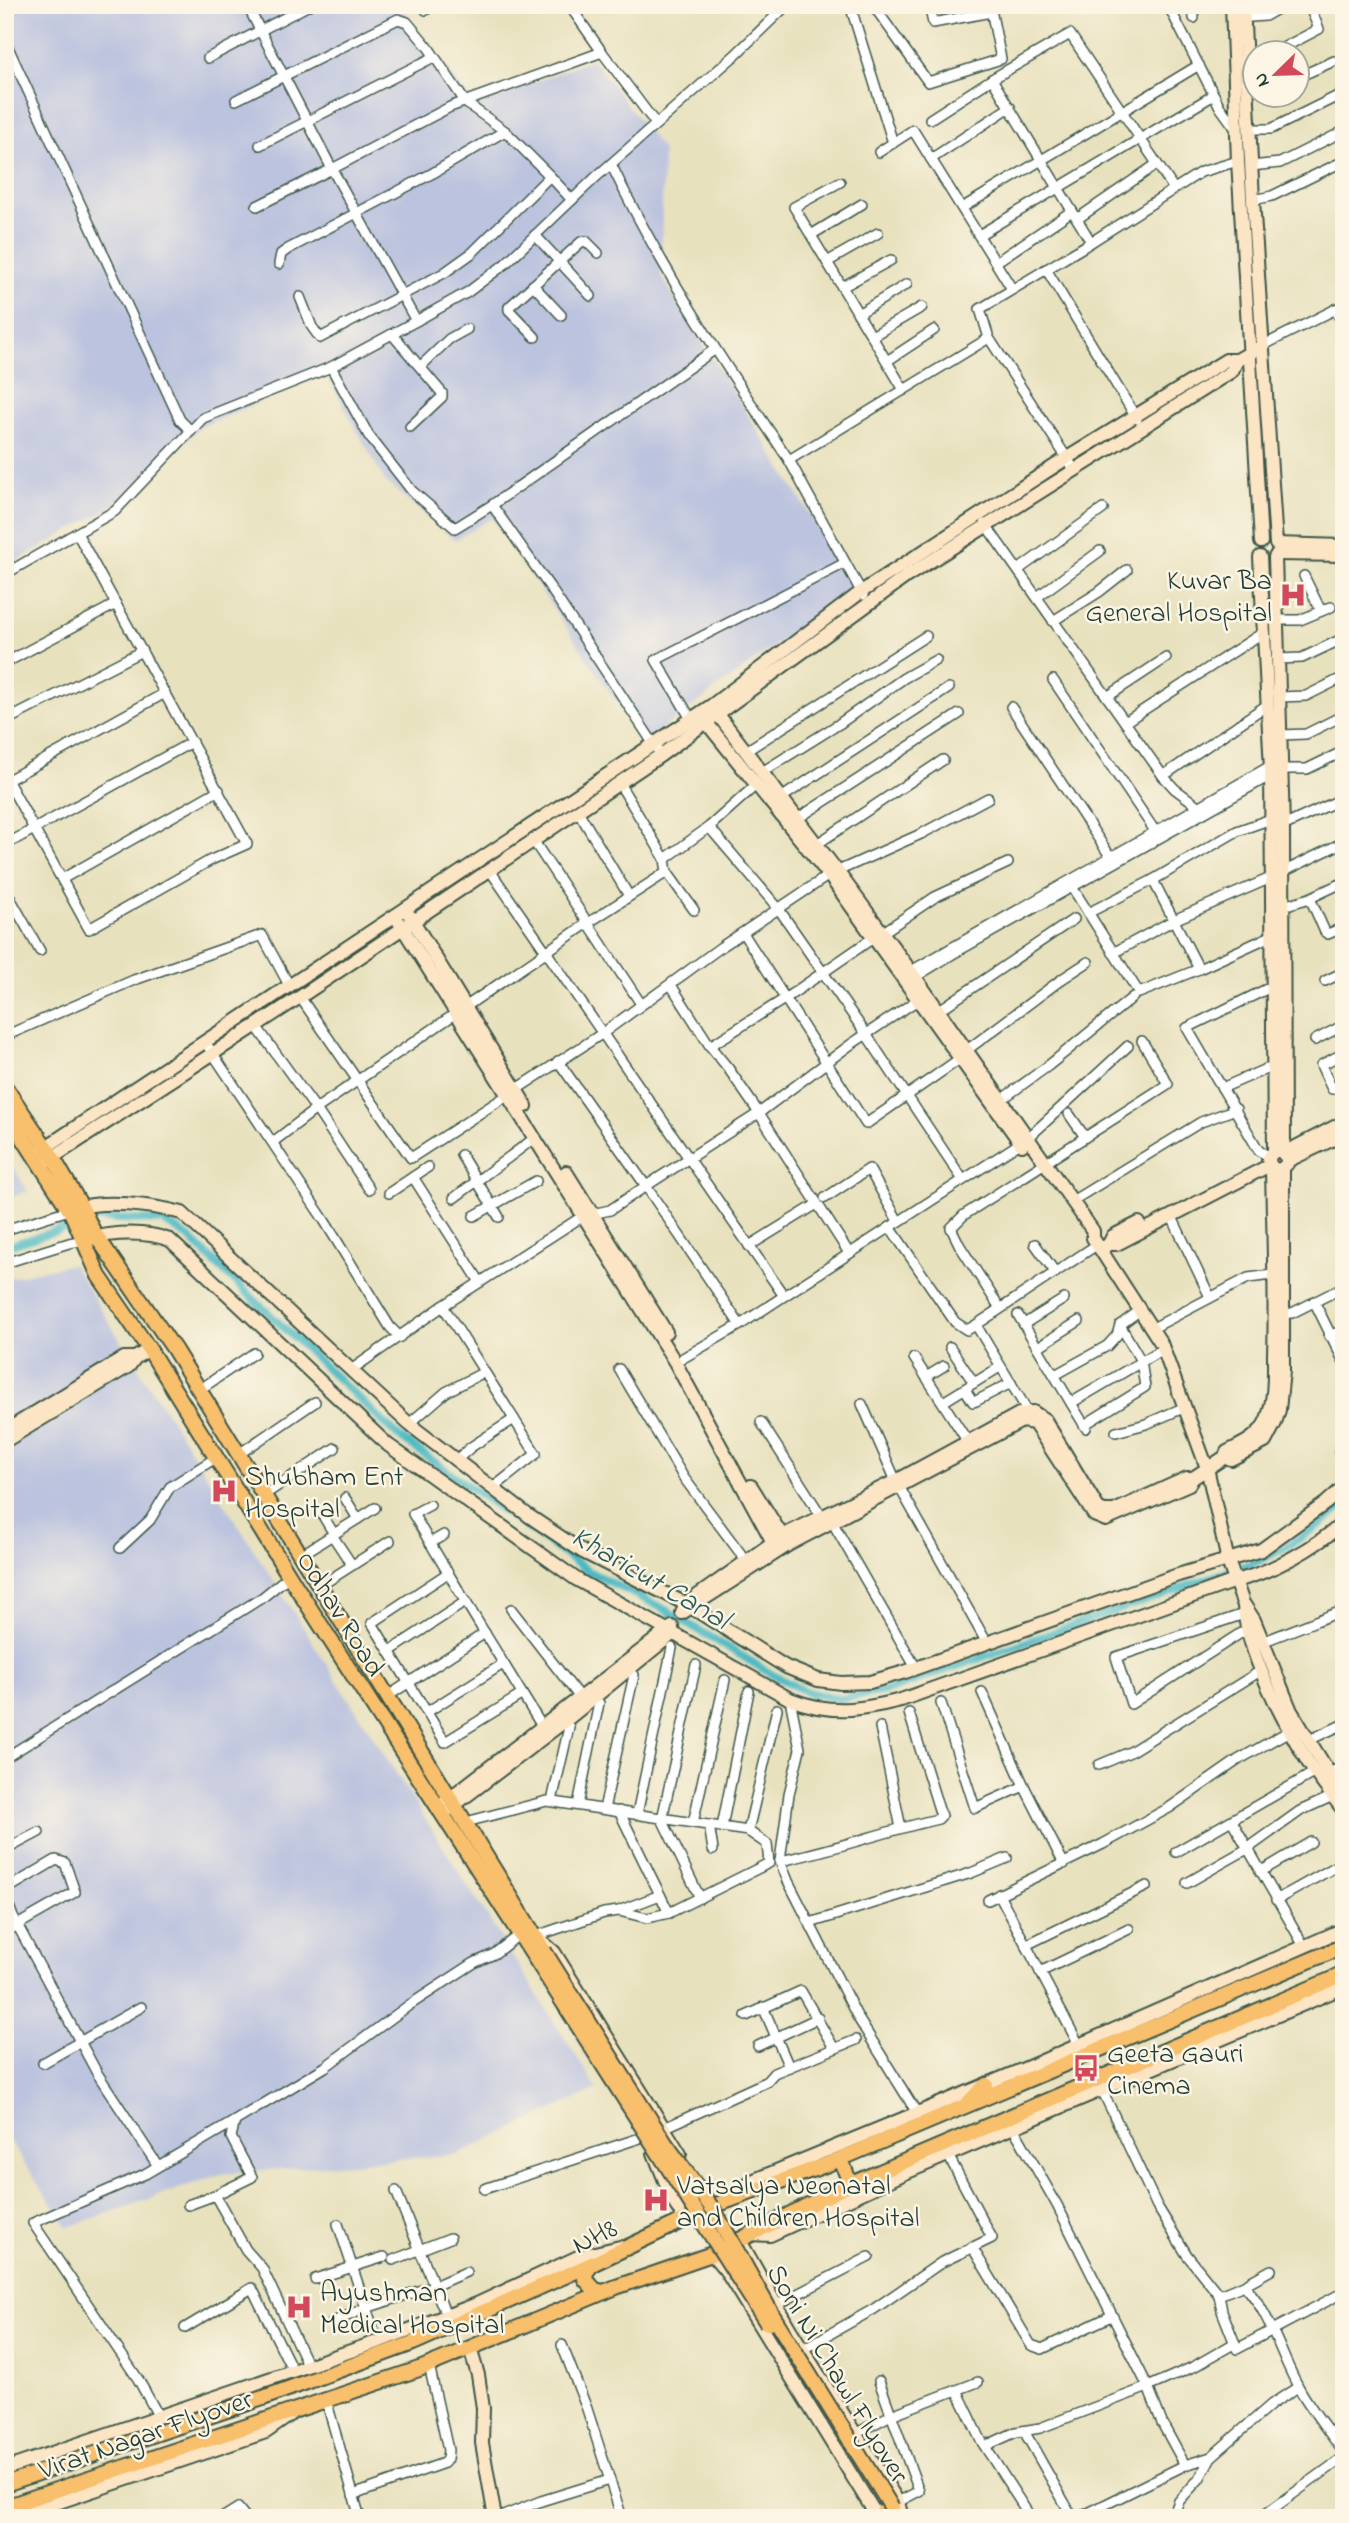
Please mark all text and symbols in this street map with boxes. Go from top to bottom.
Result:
north arrow [1240,38,1310,108]
text: N [1248,68,1278,91]
place label: Kuvar Ba General Hospital [1085,562,1272,635]
hospital icon: Kuvar Ba General Hospital [1278,580,1308,610]
place label: Shubham Ent Hospital [245,1458,403,1531]
hospital icon: Shubham Ent Hospital [209,1476,239,1506]
water label: Kharicut Canal [562,1516,740,1645]
street label: Odhav Road [284,1544,394,1686]
place label: Geeta Gauri Cinema [1107,2035,1244,2108]
bus stop icon: Geeta Gauri Cinema [1071,2053,1101,2083]
place label: Vatsalya Neonatal and Children Hospital [676,2167,919,2240]
hospital icon: Vatsalya Neonatal and Children Hospital [641,2185,671,2215]
street label: NH8 [566,2210,625,2267]
street label: Soni Ni Chawl Flyover [754,2257,918,2492]
place label: Ayushman Medical Hospital [320,2274,504,2347]
hospital icon: Ayushman Medical Hospital [284,2292,314,2322]
street label: Virat Nagar Flyover [33,2380,259,2492]

